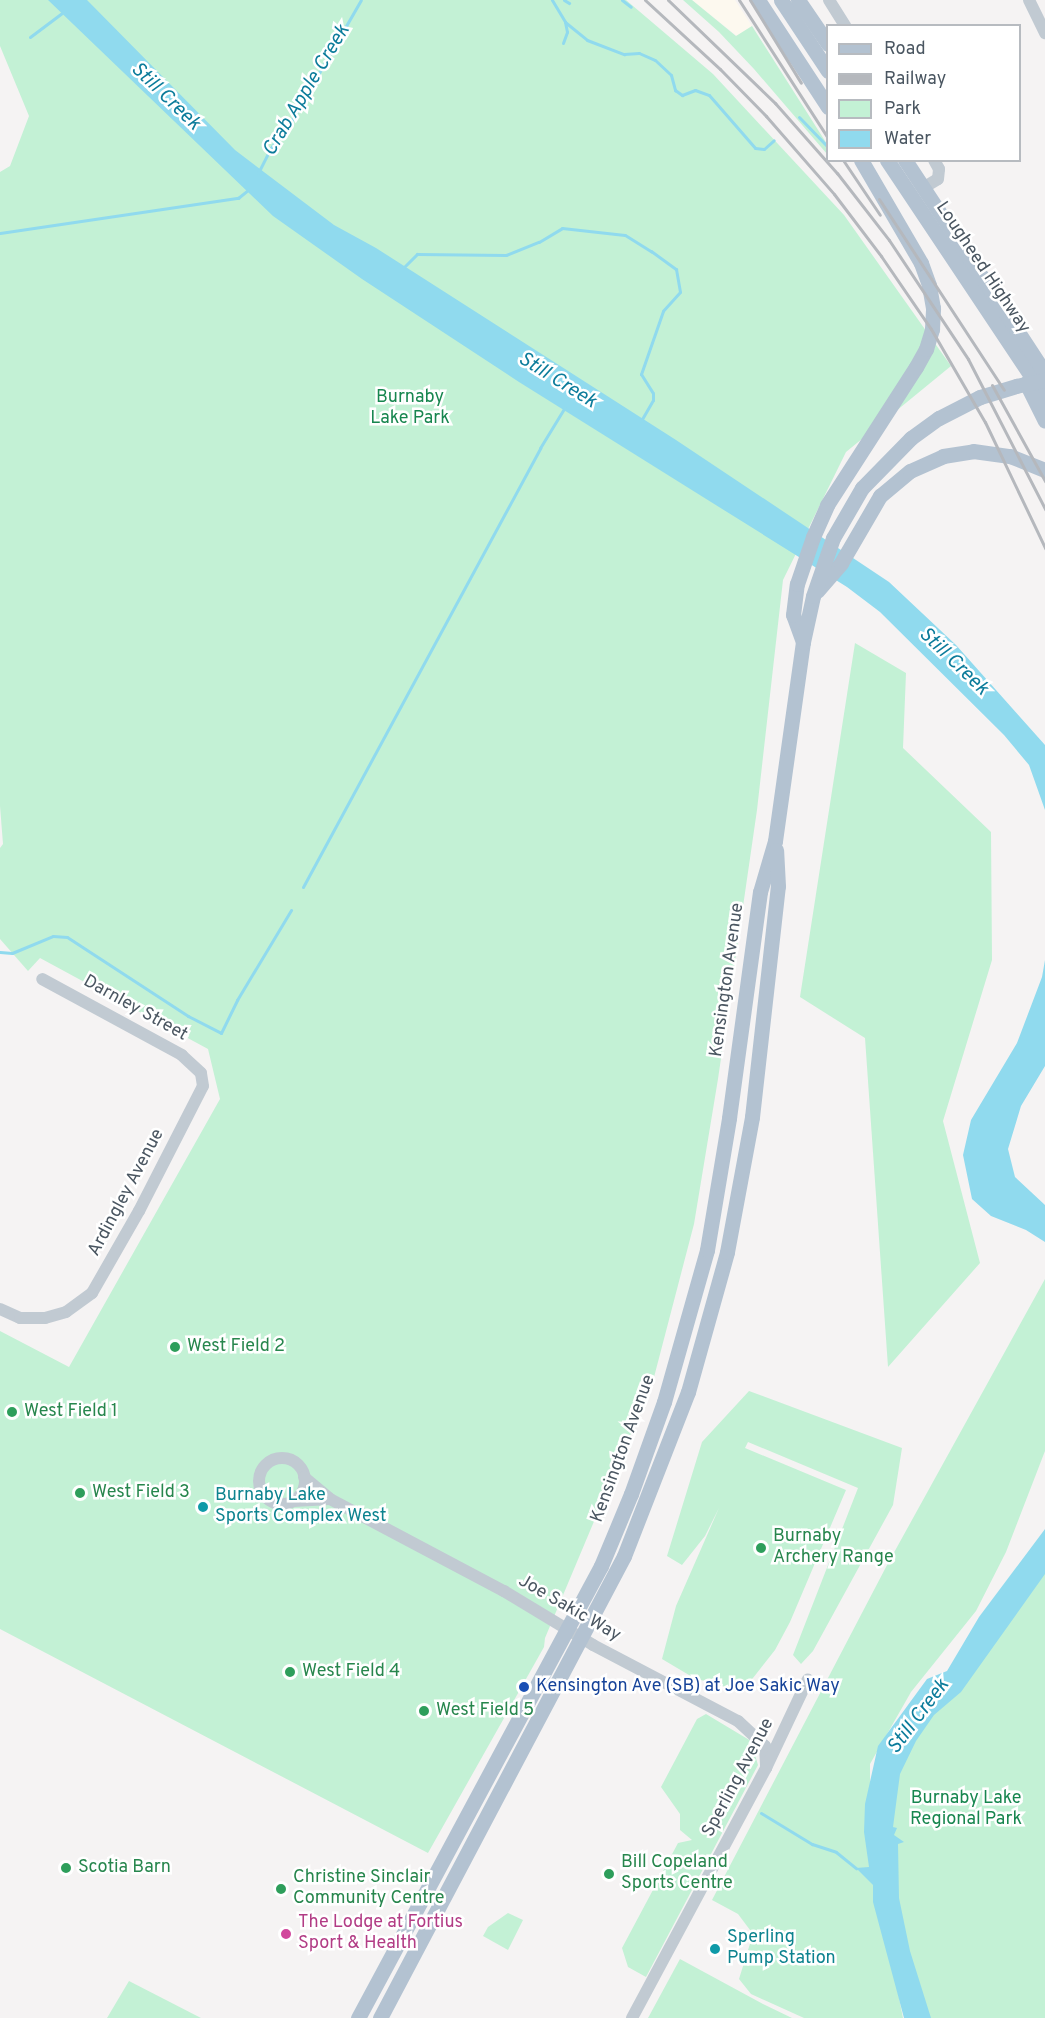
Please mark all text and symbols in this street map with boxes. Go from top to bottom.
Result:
water label: Crab Apple Creek [258,20,356,162]
legend [826,24,1021,162]
text: Road [884,38,926,61]
water label: Still Creek [125,58,205,136]
text: Railway [884,68,946,91]
text: Park [884,98,921,121]
text: Water [884,128,931,151]
street label: Lougheed Highway [930,198,1034,338]
water label: Still Creek [513,348,601,414]
park label: Burnaby Lake Park [370,388,450,430]
water label: Still Creek [913,623,993,701]
street label: Kensington Avenue [706,901,750,1059]
street label: Darnley Street [79,971,191,1047]
street label: Ardingley Avenue [84,1125,170,1261]
place label: West Field 2 [187,1336,285,1358]
marker: West Field 2 [168,1340,182,1354]
street label: Kensington Avenue [587,1372,661,1526]
place label: West Field 1 [24,1401,118,1423]
marker: West Field 1 [5,1405,19,1419]
place label: West Field 3 [92,1482,190,1504]
marker: West Field 3 [73,1486,87,1500]
place label: Burnaby Lake Sports Complex West [215,1486,387,1528]
marker: Burnaby Lake Sports Complex West [196,1500,210,1514]
place label: Burnaby Archery Range [773,1527,894,1570]
marker: Burnaby Archery Range [754,1541,768,1555]
street label: Joe Sakic Way [514,1571,624,1647]
place label: West Field 4 [302,1661,400,1683]
marker: West Field 4 [283,1665,297,1679]
water label: Still Creek [883,1675,955,1759]
place label: Kensington Ave (SB) at Joe Sakic Way [536,1676,841,1698]
marker: Kensington Ave (SB) at Joe Sakic Way [517,1680,531,1694]
place label: West Field 5 [436,1700,534,1722]
marker: West Field 5 [417,1704,431,1718]
street label: Sperling Avenue [698,1715,780,1841]
park label: Burnaby Lake Regional Park [910,1789,1022,1832]
place label: Bill Copeland Sports Centre [621,1853,733,1896]
place label: Scotia Barn [78,1857,171,1879]
marker: Scotia Barn [59,1861,73,1875]
marker: Bill Copeland Sports Centre [602,1867,616,1881]
place label: Christine Sinclair Community Centre [293,1868,444,1910]
marker: Christine Sinclair Community Centre [274,1882,288,1896]
place label: The Lodge at Fortius Sport & Health [298,1913,463,1956]
marker: The Lodge at Fortius Sport & Health [279,1927,293,1941]
place label: Sperling Pump Station [727,1928,836,1970]
marker: Sperling Pump Station [708,1942,722,1956]

